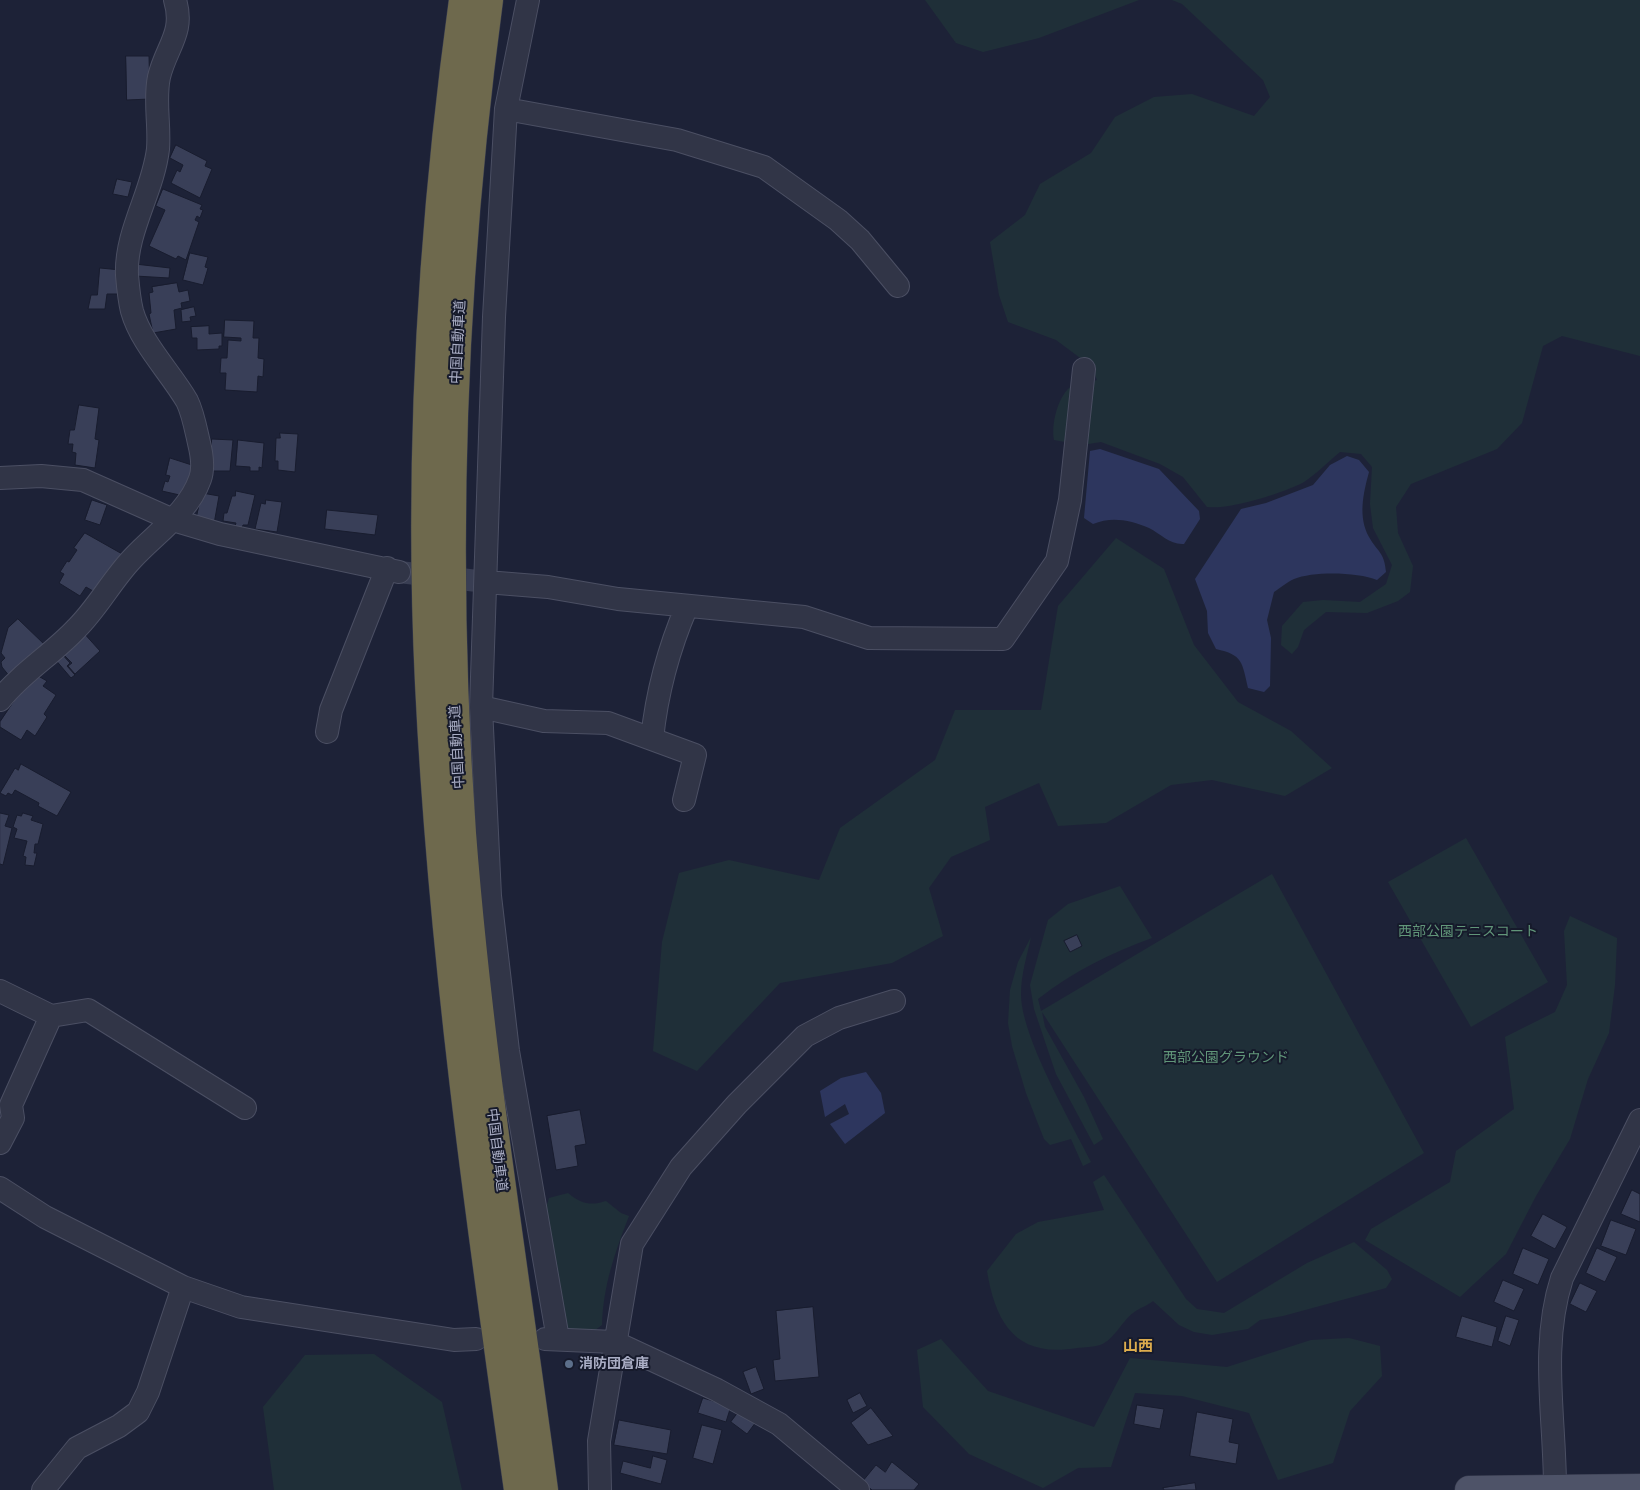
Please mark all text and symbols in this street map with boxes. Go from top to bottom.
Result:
street label: 中国自動車道 [447,300,469,384]
street label: 中国自動車道 [446,705,468,789]
park label: 西部公園テニスコート [1398,924,1538,940]
park label: 西部公園グラウンド [1163,1050,1289,1066]
street label: 中国自動車道 [484,1107,510,1193]
district label: 山西 [1123,1337,1153,1355]
place label: 消防団倉庫 [579,1356,649,1372]
marker: 消防団倉庫 [563,1358,575,1370]

